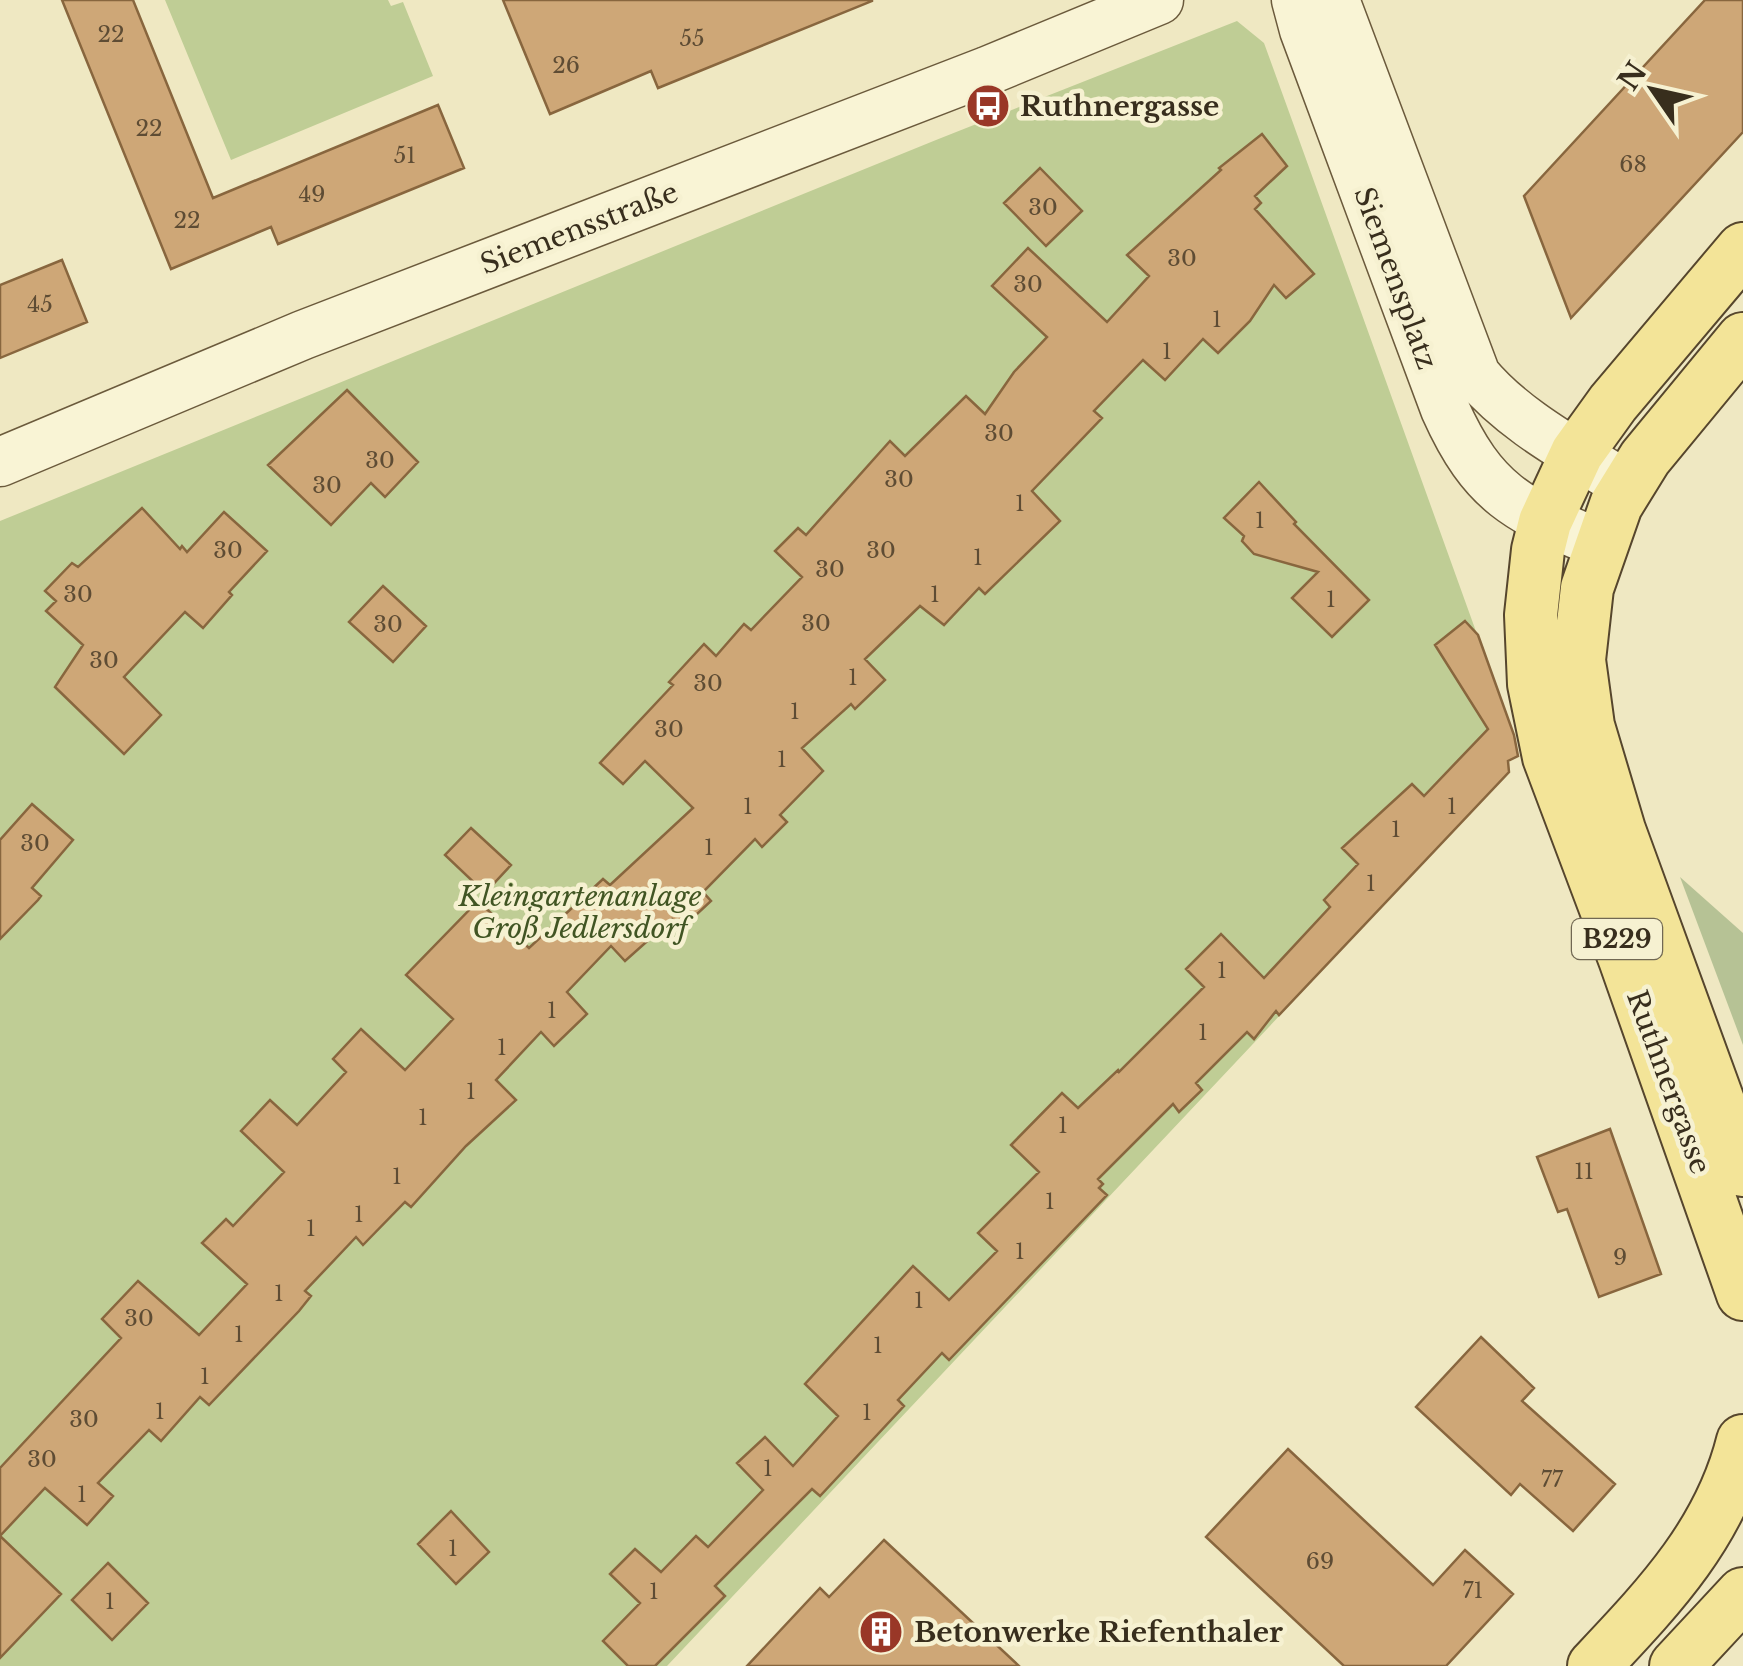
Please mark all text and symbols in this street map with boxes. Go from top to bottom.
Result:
house number: 22 [97,21,125,48]
house number: 55 [680,25,705,52]
north arrow [1603,40,1703,140]
house number: 26 [552,52,580,79]
text: N [1611,56,1655,97]
bus stop icon: Ruthnergasse [965,83,1011,129]
place label: Ruthnergasse [1020,89,1219,124]
house number: 22 [135,115,163,142]
house number: 51 [394,142,416,169]
house number: 68 [1619,151,1647,178]
street label: Siemensstraße [475,175,683,282]
house number: 49 [298,181,326,208]
street label: Siemensplatz [1346,182,1445,374]
house number: 30 [1028,194,1058,221]
house number: 22 [173,207,201,234]
house number: 30 [1167,245,1197,272]
house number: 30 [1013,271,1043,298]
house number: 45 [27,291,53,318]
house number: 1 [1212,306,1222,333]
house number: 1 [1162,338,1172,365]
house number: 30 [984,420,1014,447]
house number: 30 [365,447,395,474]
house number: 30 [884,466,914,493]
house number: 30 [312,472,342,499]
house number: 1 [1015,490,1025,517]
house number: 1 [1255,507,1265,534]
house number: 30 [213,537,243,564]
house number: 30 [866,537,896,564]
house number: 1 [973,544,983,571]
house number: 30 [815,556,845,583]
house number: 30 [63,581,93,608]
house number: 1 [930,581,940,608]
house number: 1 [1326,586,1336,613]
house number: 30 [801,610,831,637]
house number: 30 [373,611,403,638]
house number: 30 [89,647,119,674]
house number: 1 [848,664,858,691]
house number: 30 [693,670,723,697]
house number: 1 [790,698,800,725]
house number: 30 [654,716,684,743]
house number: 1 [777,746,787,773]
house number: 1 [743,793,753,820]
house number: 1 [1447,793,1457,820]
house number: 1 [1391,816,1401,843]
house number: 30 [20,830,50,857]
house number: 1 [704,834,714,861]
house number: 1 [1366,870,1376,897]
park label: Kleingartenanlage Groß Jedlersdorf [457,879,702,946]
road number: B229 [1572,919,1662,959]
house number: 1 [1217,957,1227,984]
street label: Ruthnergasse [1619,985,1718,1179]
house number: 1 [547,997,557,1024]
house number: 1 [1198,1019,1208,1046]
house number: 1 [497,1034,507,1061]
house number: 1 [466,1078,476,1105]
house number: 1 [418,1104,428,1131]
house number: 1 [1058,1112,1068,1139]
house number: 11 [1574,1158,1594,1185]
house number: 1 [392,1163,402,1190]
house number: 1 [1045,1188,1055,1215]
house number: 1 [354,1201,364,1228]
house number: 1 [306,1215,316,1242]
house number: 1 [1015,1238,1025,1265]
house number: 9 [1613,1244,1627,1271]
house number: 1 [274,1280,284,1307]
house number: 1 [914,1287,924,1314]
house number: 30 [124,1305,154,1332]
house number: 1 [234,1321,244,1348]
house number: 1 [873,1332,883,1359]
house number: 1 [200,1363,210,1390]
house number: 1 [155,1398,165,1425]
house number: 1 [862,1399,872,1426]
house number: 30 [69,1406,99,1433]
house number: 30 [27,1446,57,1473]
house number: 1 [763,1455,773,1482]
house number: 77 [1541,1466,1564,1493]
house number: 1 [77,1481,87,1508]
house number: 1 [448,1535,458,1562]
house number: 69 [1306,1548,1334,1575]
house number: 71 [1463,1577,1483,1604]
house number: 1 [649,1578,659,1605]
house number: 1 [105,1588,115,1615]
building icon: Betonwerke Riefenthaler [858,1609,904,1655]
place label: Betonwerke Riefenthaler [914,1615,1283,1650]

